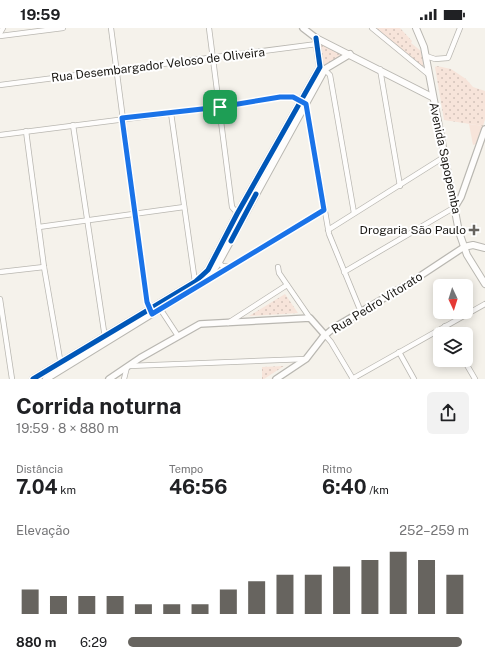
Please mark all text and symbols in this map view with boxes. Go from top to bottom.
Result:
text: 19:59 [20,6,60,23]
street label: Rua Desembargador Veloso de Oliveira [50,45,266,85]
pin [203,90,237,124]
icon: arrive [209,96,231,118]
street label: Avenida Sapopemba [426,101,464,215]
place label: Drogaria São Paulo [360,223,466,237]
marker: Drogaria São Paulo [469,225,479,235]
street label: Rua Pedro Vitorato [329,269,425,337]
north arrow [433,279,473,319]
map controls [433,279,473,367]
button: layers [433,327,473,367]
button: share [427,392,469,434]
text: Corrida noturna [16,393,181,419]
text: 19:59 · 8 × 880 m [16,421,119,436]
text: Distância [16,463,63,475]
text: Tempo [169,463,203,475]
text: Ritmo [322,463,352,475]
text: 7.04 [16,475,58,499]
text: 46:56 [169,475,227,499]
text: 6:40 [322,475,367,499]
text: km [58,484,76,496]
text: /km [367,484,389,496]
text: Elevação [16,523,70,538]
text: 252–259 m [399,523,469,538]
text: 880 m [16,635,56,650]
text: 6:29 [80,635,107,650]

